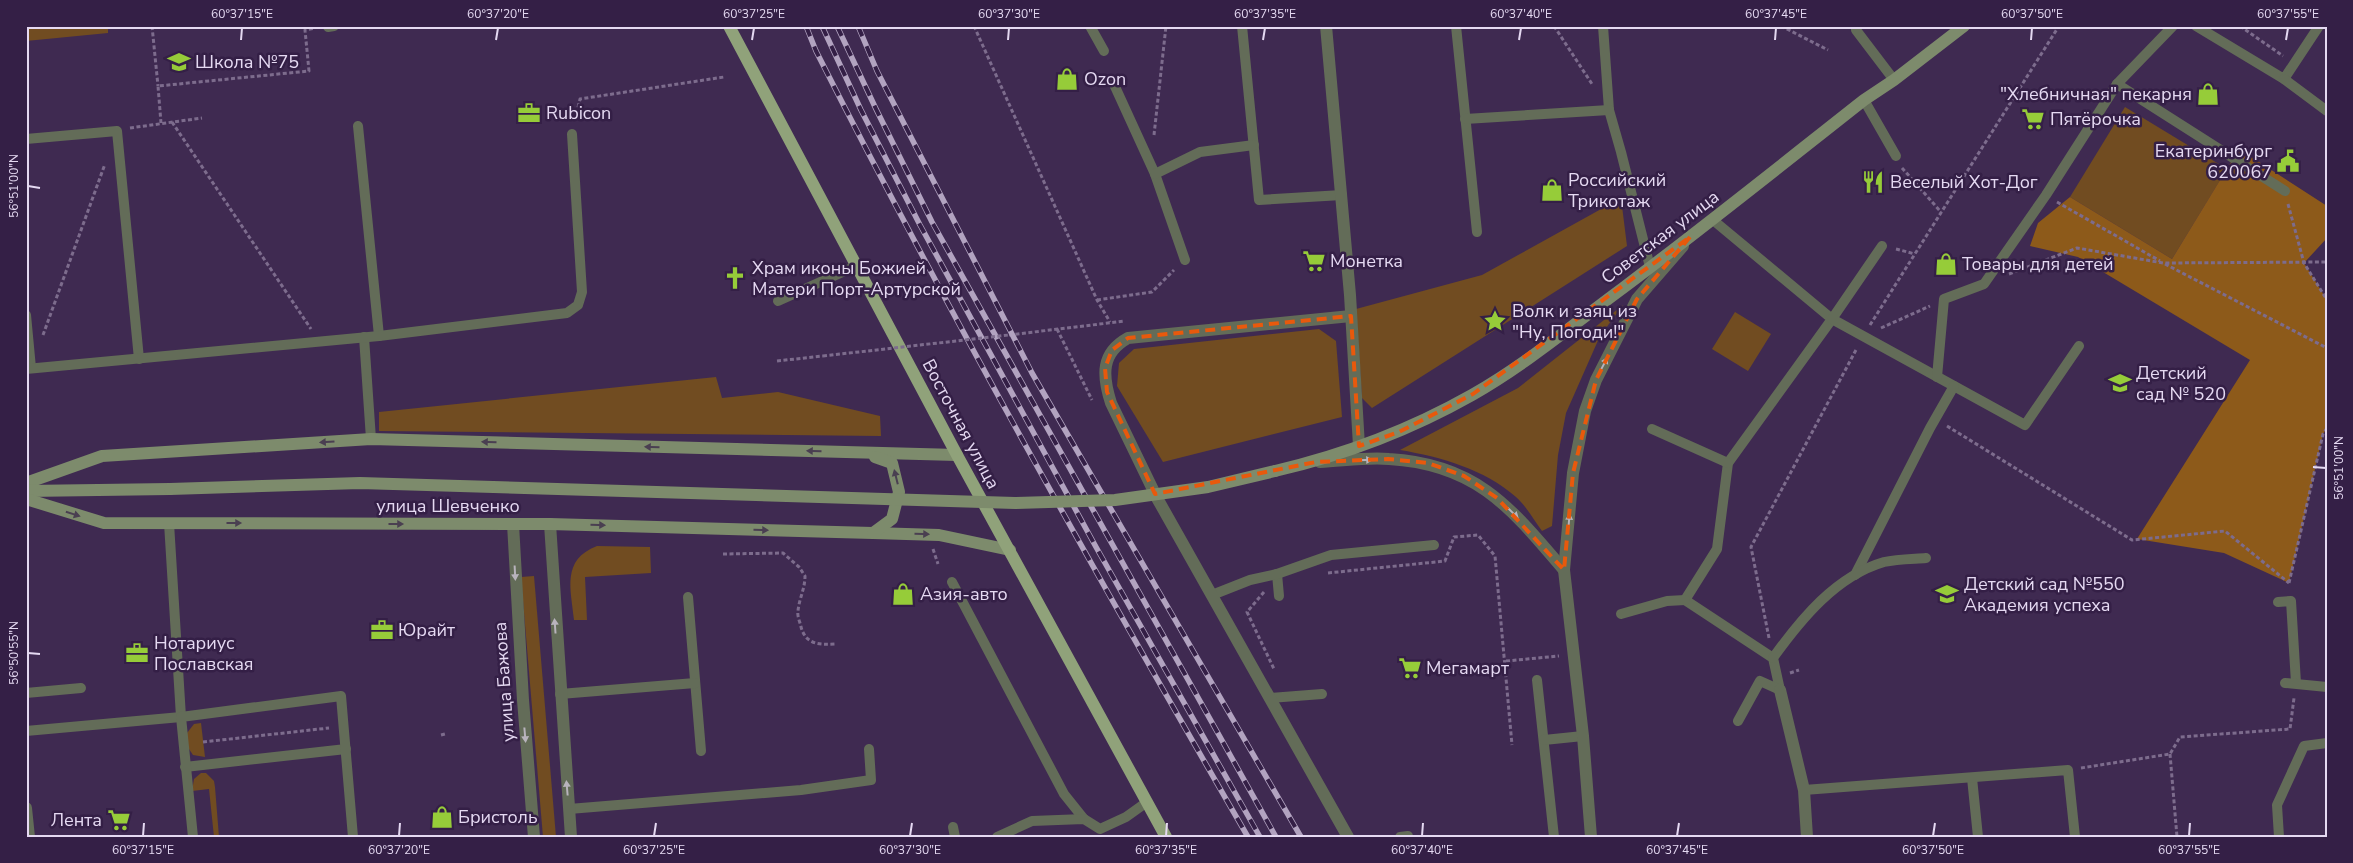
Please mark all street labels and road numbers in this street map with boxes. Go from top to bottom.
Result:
street label: Советская улица [1596,185,1724,289]
street label: Восточная улица [917,355,1005,493]
street label: улица Шевченко [376,494,520,518]
street label: улица Бажова [488,621,520,743]

